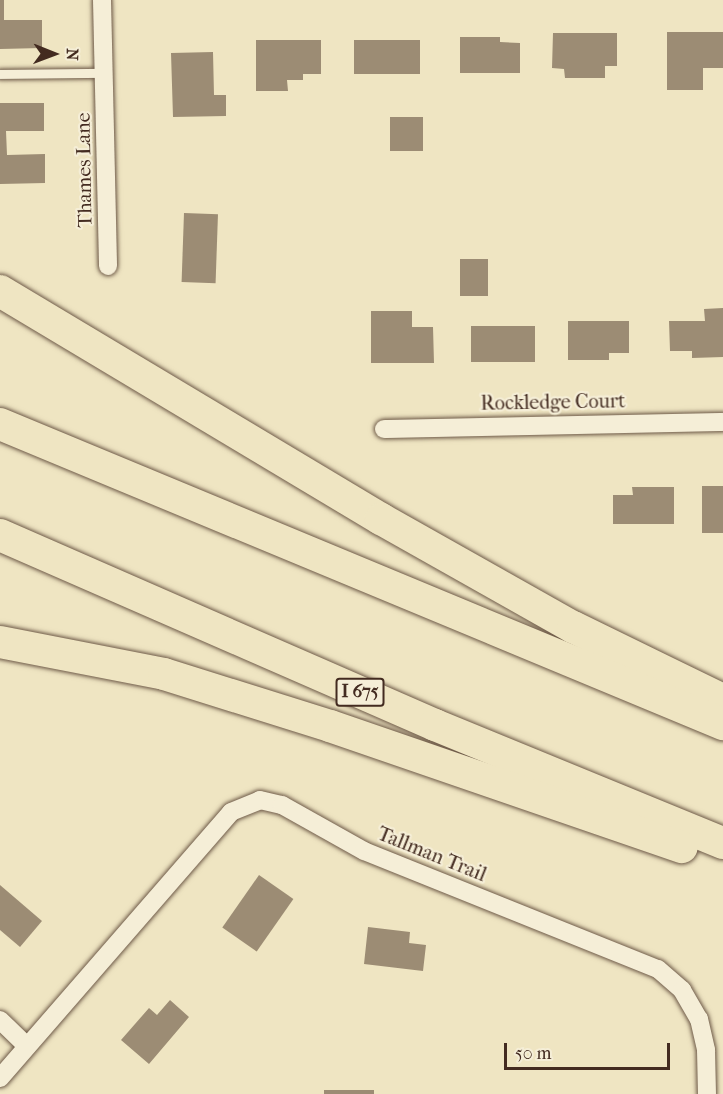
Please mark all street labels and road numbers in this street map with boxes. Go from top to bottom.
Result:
street label: Thames Lane [71,112,97,228]
street label: Rockledge Court [480,389,626,415]
road number: I 675 [334,677,386,707]
street label: Tallman Trail [374,821,490,887]

